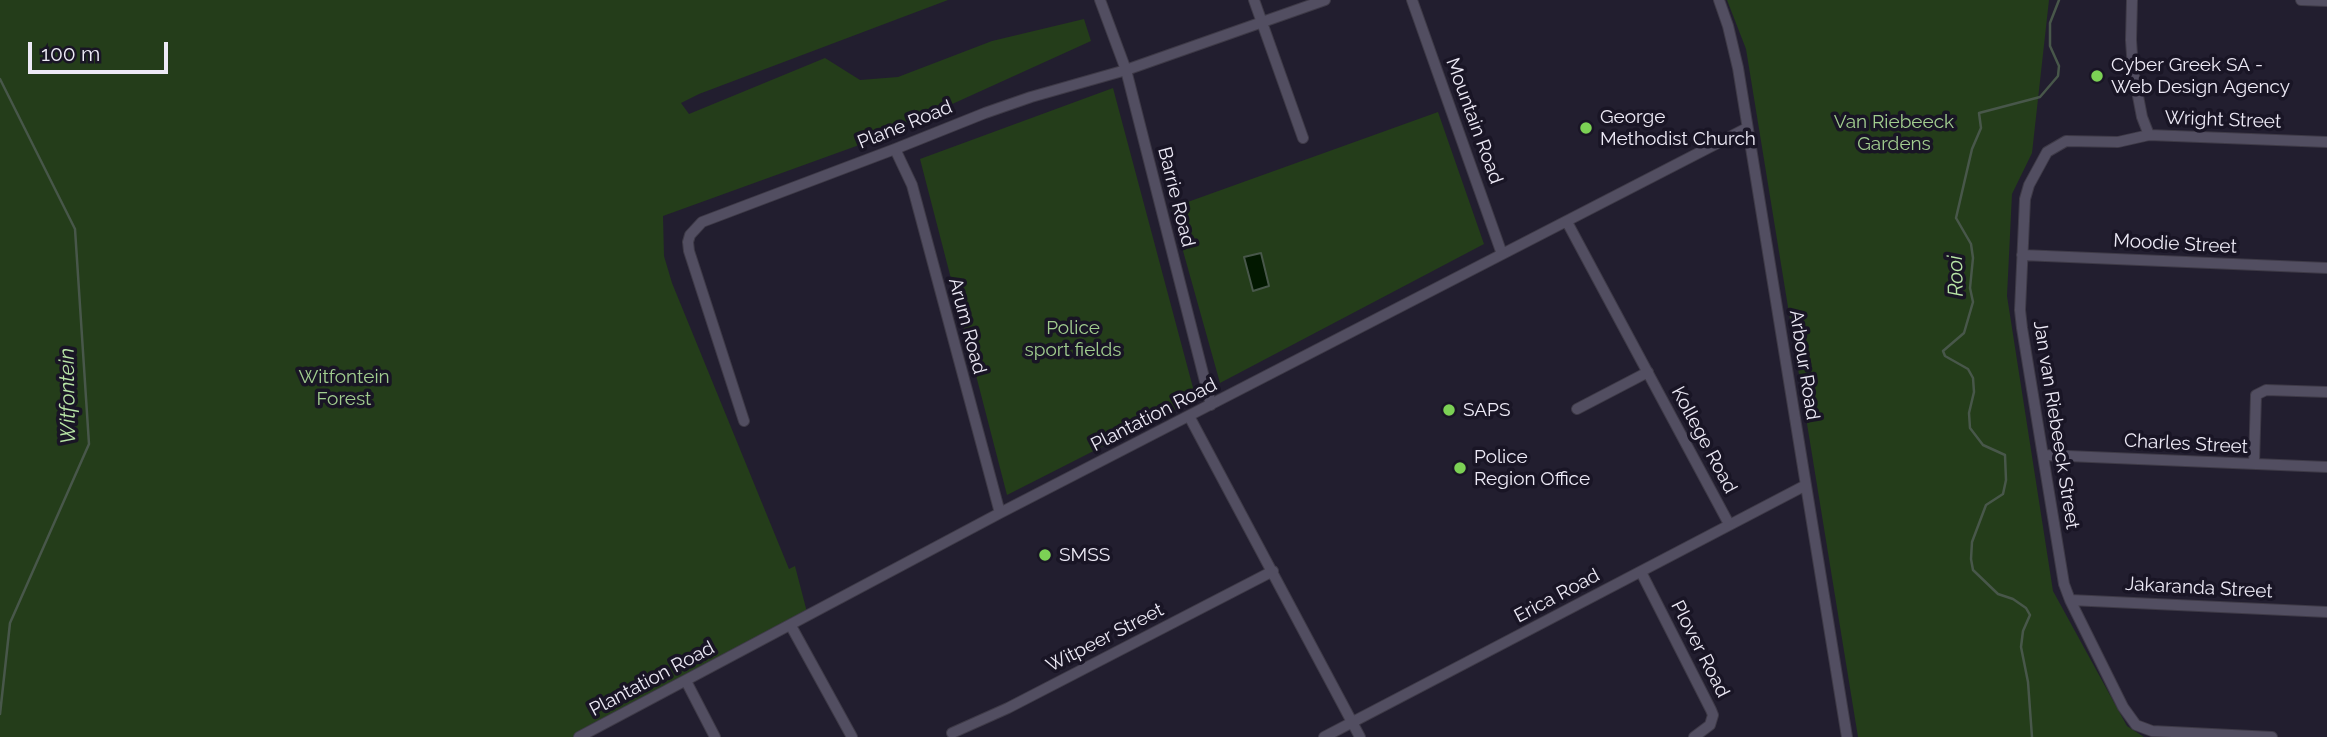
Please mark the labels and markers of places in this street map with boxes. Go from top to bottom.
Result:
place label: Cyber Greek SA - Web Design Agency [2111,54,2290,98]
marker: Cyber Greek SA - Web Design Agency [2089,68,2105,84]
place label: George Methodist Church [1600,106,1756,150]
marker: George Methodist Church [1578,120,1594,136]
place label: SAPS [1463,399,1510,421]
marker: SAPS [1441,402,1457,418]
place label: Police Region Office [1474,446,1590,490]
marker: Police Region Office [1452,460,1468,476]
place label: SMSS [1059,544,1110,566]
marker: SMSS [1037,547,1053,563]

